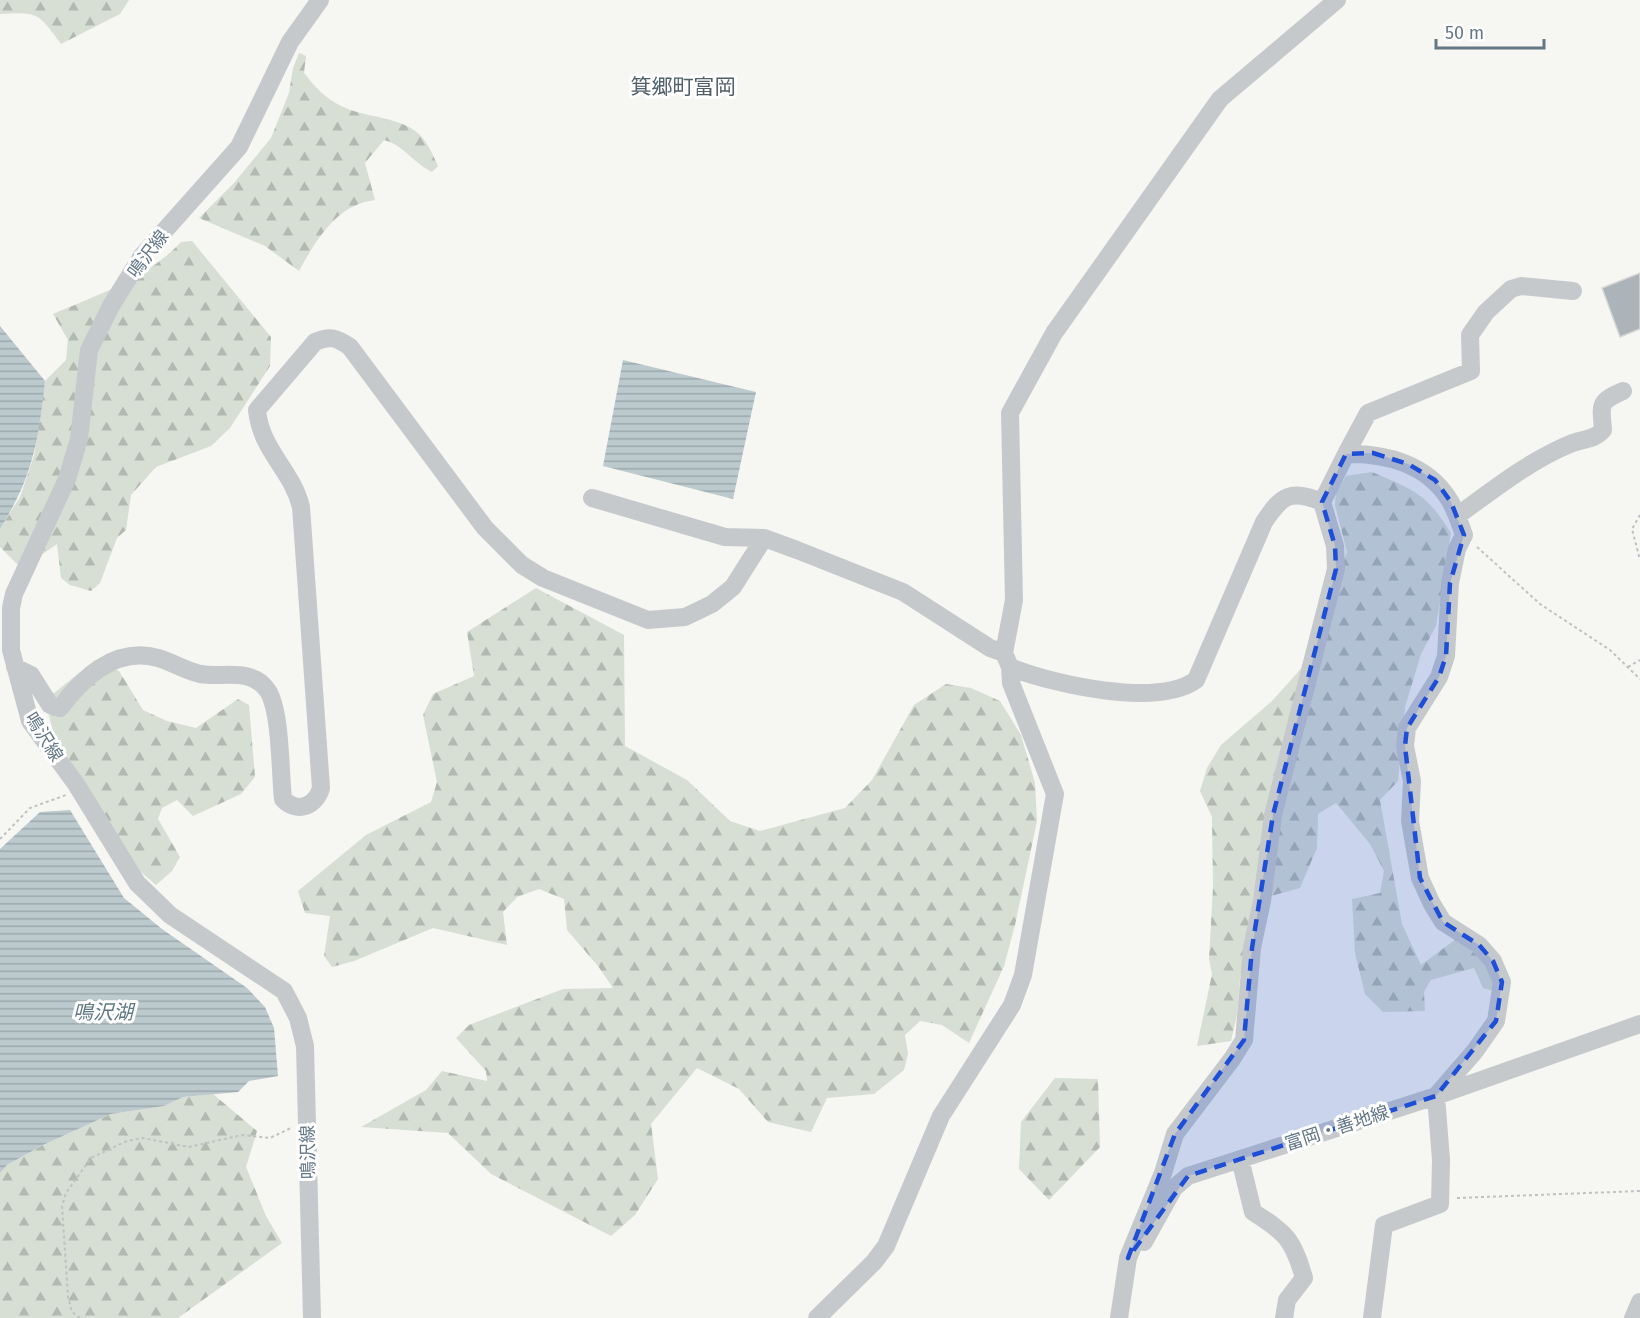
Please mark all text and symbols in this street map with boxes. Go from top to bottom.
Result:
scale bar [1436,12,1544,50]
text: 50 m [1445,22,1484,44]
district label: 箕郷町富岡 [631,74,736,100]
street label: 鳴沢線 [123,226,173,282]
street label: 鳴沢線 [20,708,68,766]
water label: 鳴沢湖 [73,1000,136,1024]
street label: 富岡・善地線 [1282,1101,1392,1155]
street label: 鳴沢線 [297,1125,319,1179]

